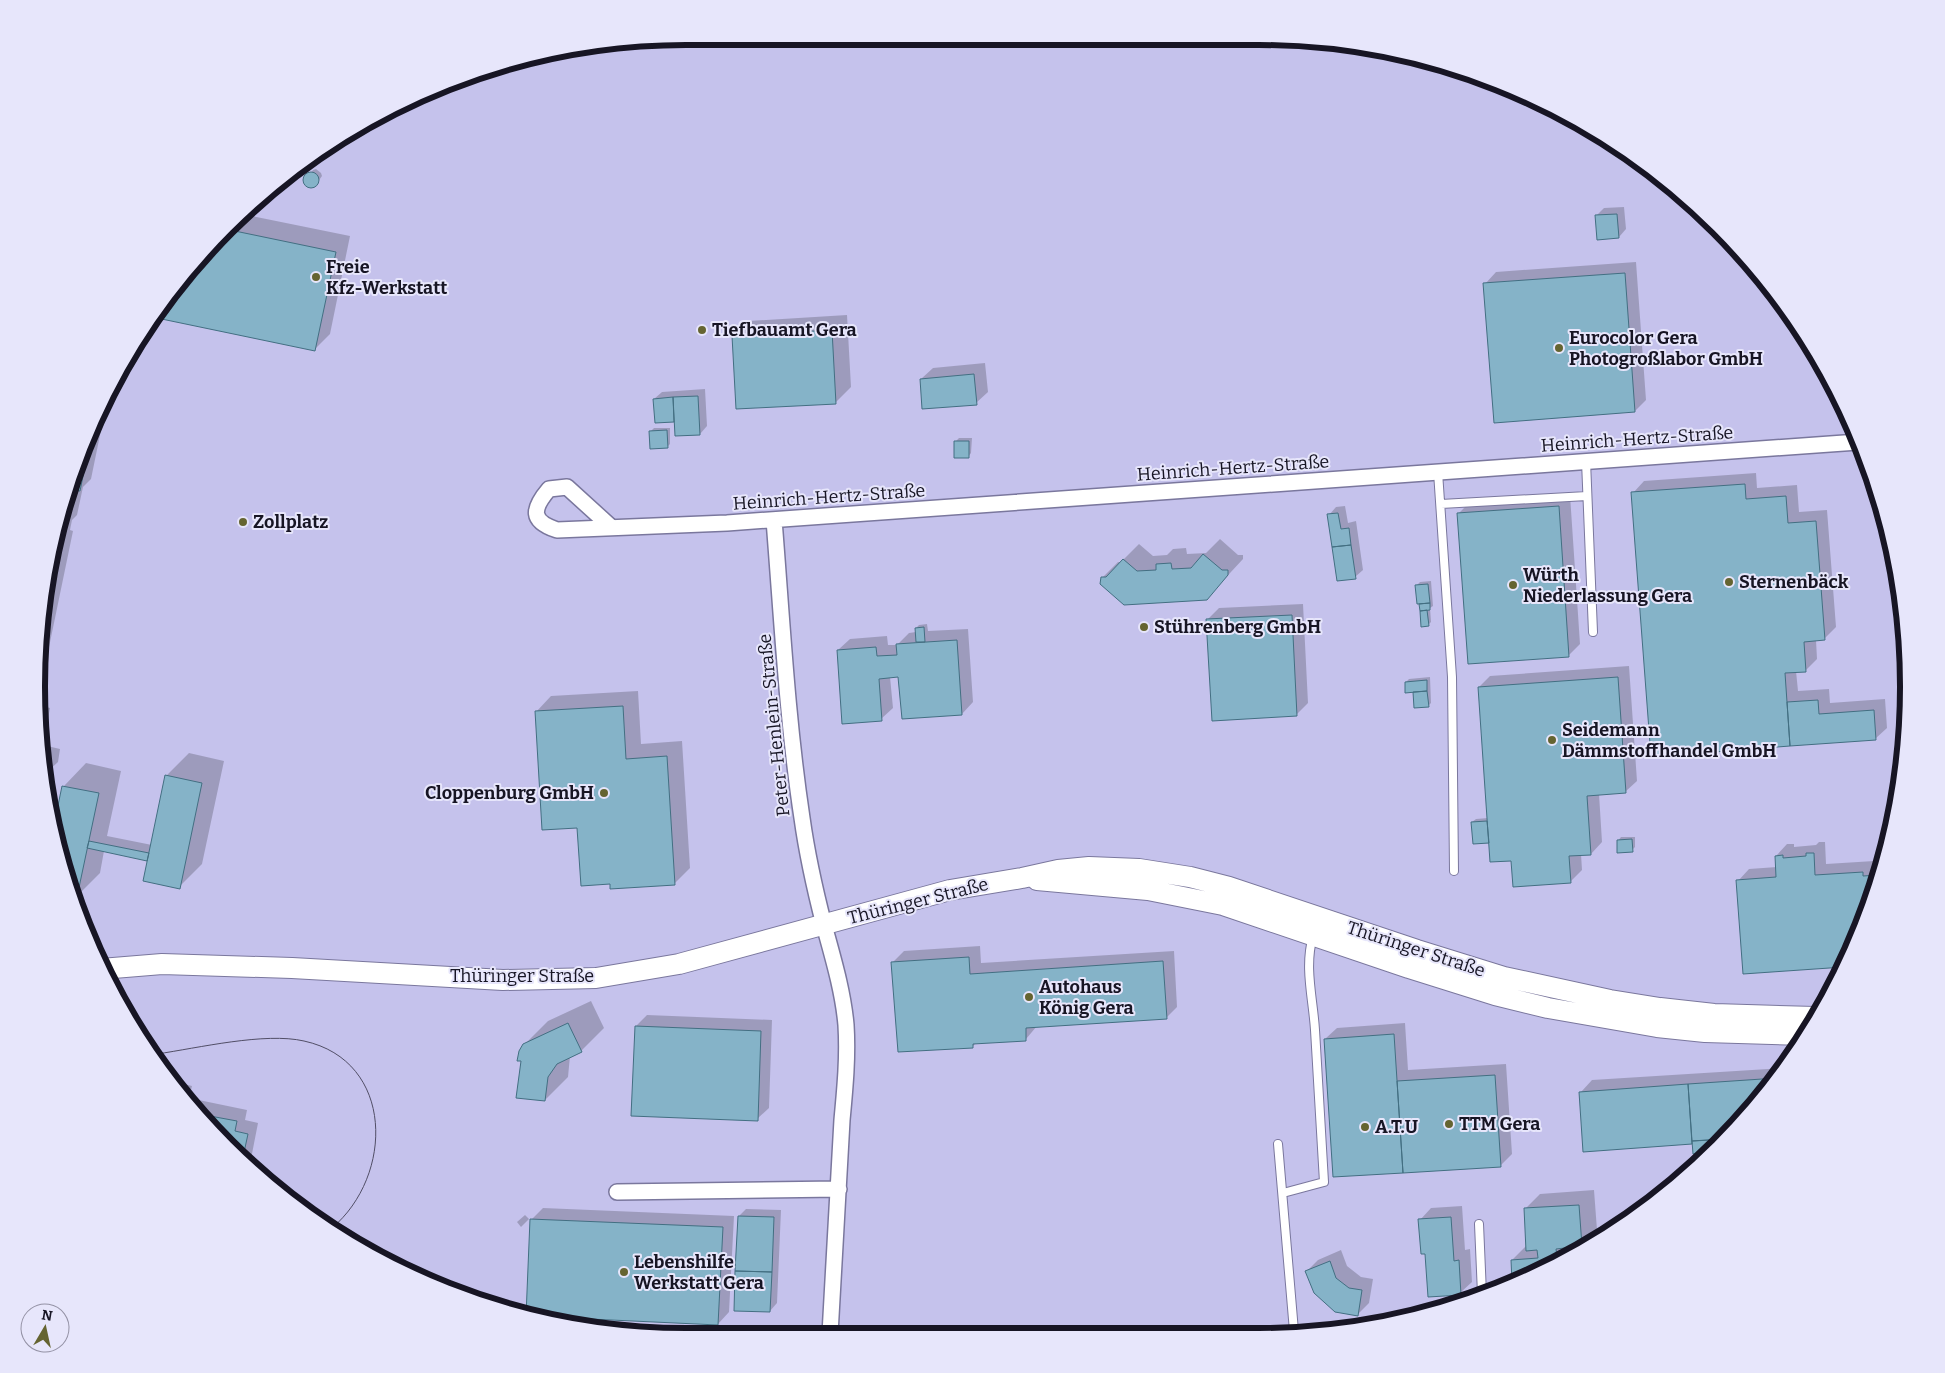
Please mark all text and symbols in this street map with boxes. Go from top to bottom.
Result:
place label: Freie Kfz-Werkstatt [326,256,447,299]
marker: Freie Kfz-Werkstatt [310,271,322,283]
place label: Tiefbauamt Gera [712,319,857,341]
marker: Tiefbauamt Gera [696,324,708,336]
place label: Eurocolor Gera Photogroßlabor GmbH [1569,327,1763,370]
marker: Eurocolor Gera Photogroßlabor GmbH [1553,342,1565,354]
street label: Heinrich-Hertz-Straße [1540,421,1734,457]
street label: Heinrich-Hertz-Straße [1136,450,1330,486]
street label: Heinrich-Hertz-Straße [732,479,926,515]
place label: Zollplatz [253,511,328,533]
marker: Zollplatz [237,516,249,528]
place label: Würth Niederlassung Gera [1523,564,1692,607]
place label: Sternenbäck [1739,571,1849,593]
marker: Sternenbäck [1723,576,1735,588]
marker: Würth Niederlassung Gera [1507,579,1519,591]
place label: Stührenberg GmbH [1154,616,1321,638]
marker: Stührenberg GmbH [1138,621,1150,633]
street label: Peter-Henlein-Straße [753,633,795,817]
place label: Seidemann Dämmstoffhandel GmbH [1562,719,1776,762]
marker: Seidemann Dämmstoffhandel GmbH [1546,734,1558,746]
place label: Cloppenburg GmbH [425,782,594,804]
marker: Cloppenburg GmbH [598,787,610,799]
street label: Thüringer Straße [845,873,991,929]
street label: Thüringer Straße [1344,916,1488,982]
street label: Thüringer Straße [450,965,594,987]
place label: Autohaus König Gera [1039,976,1134,1019]
marker: Autohaus König Gera [1023,991,1035,1003]
place label: TTM Gera [1459,1113,1540,1135]
place label: A.T.U [1375,1116,1419,1138]
marker: TTM Gera [1443,1118,1455,1130]
marker: A.T.U [1359,1121,1371,1133]
place label: Lebenshilfe Werkstatt Gera [634,1251,764,1294]
marker: Lebenshilfe Werkstatt Gera [618,1266,630,1278]
north arrow [20,1303,70,1353]
text: N [40,1306,54,1325]

